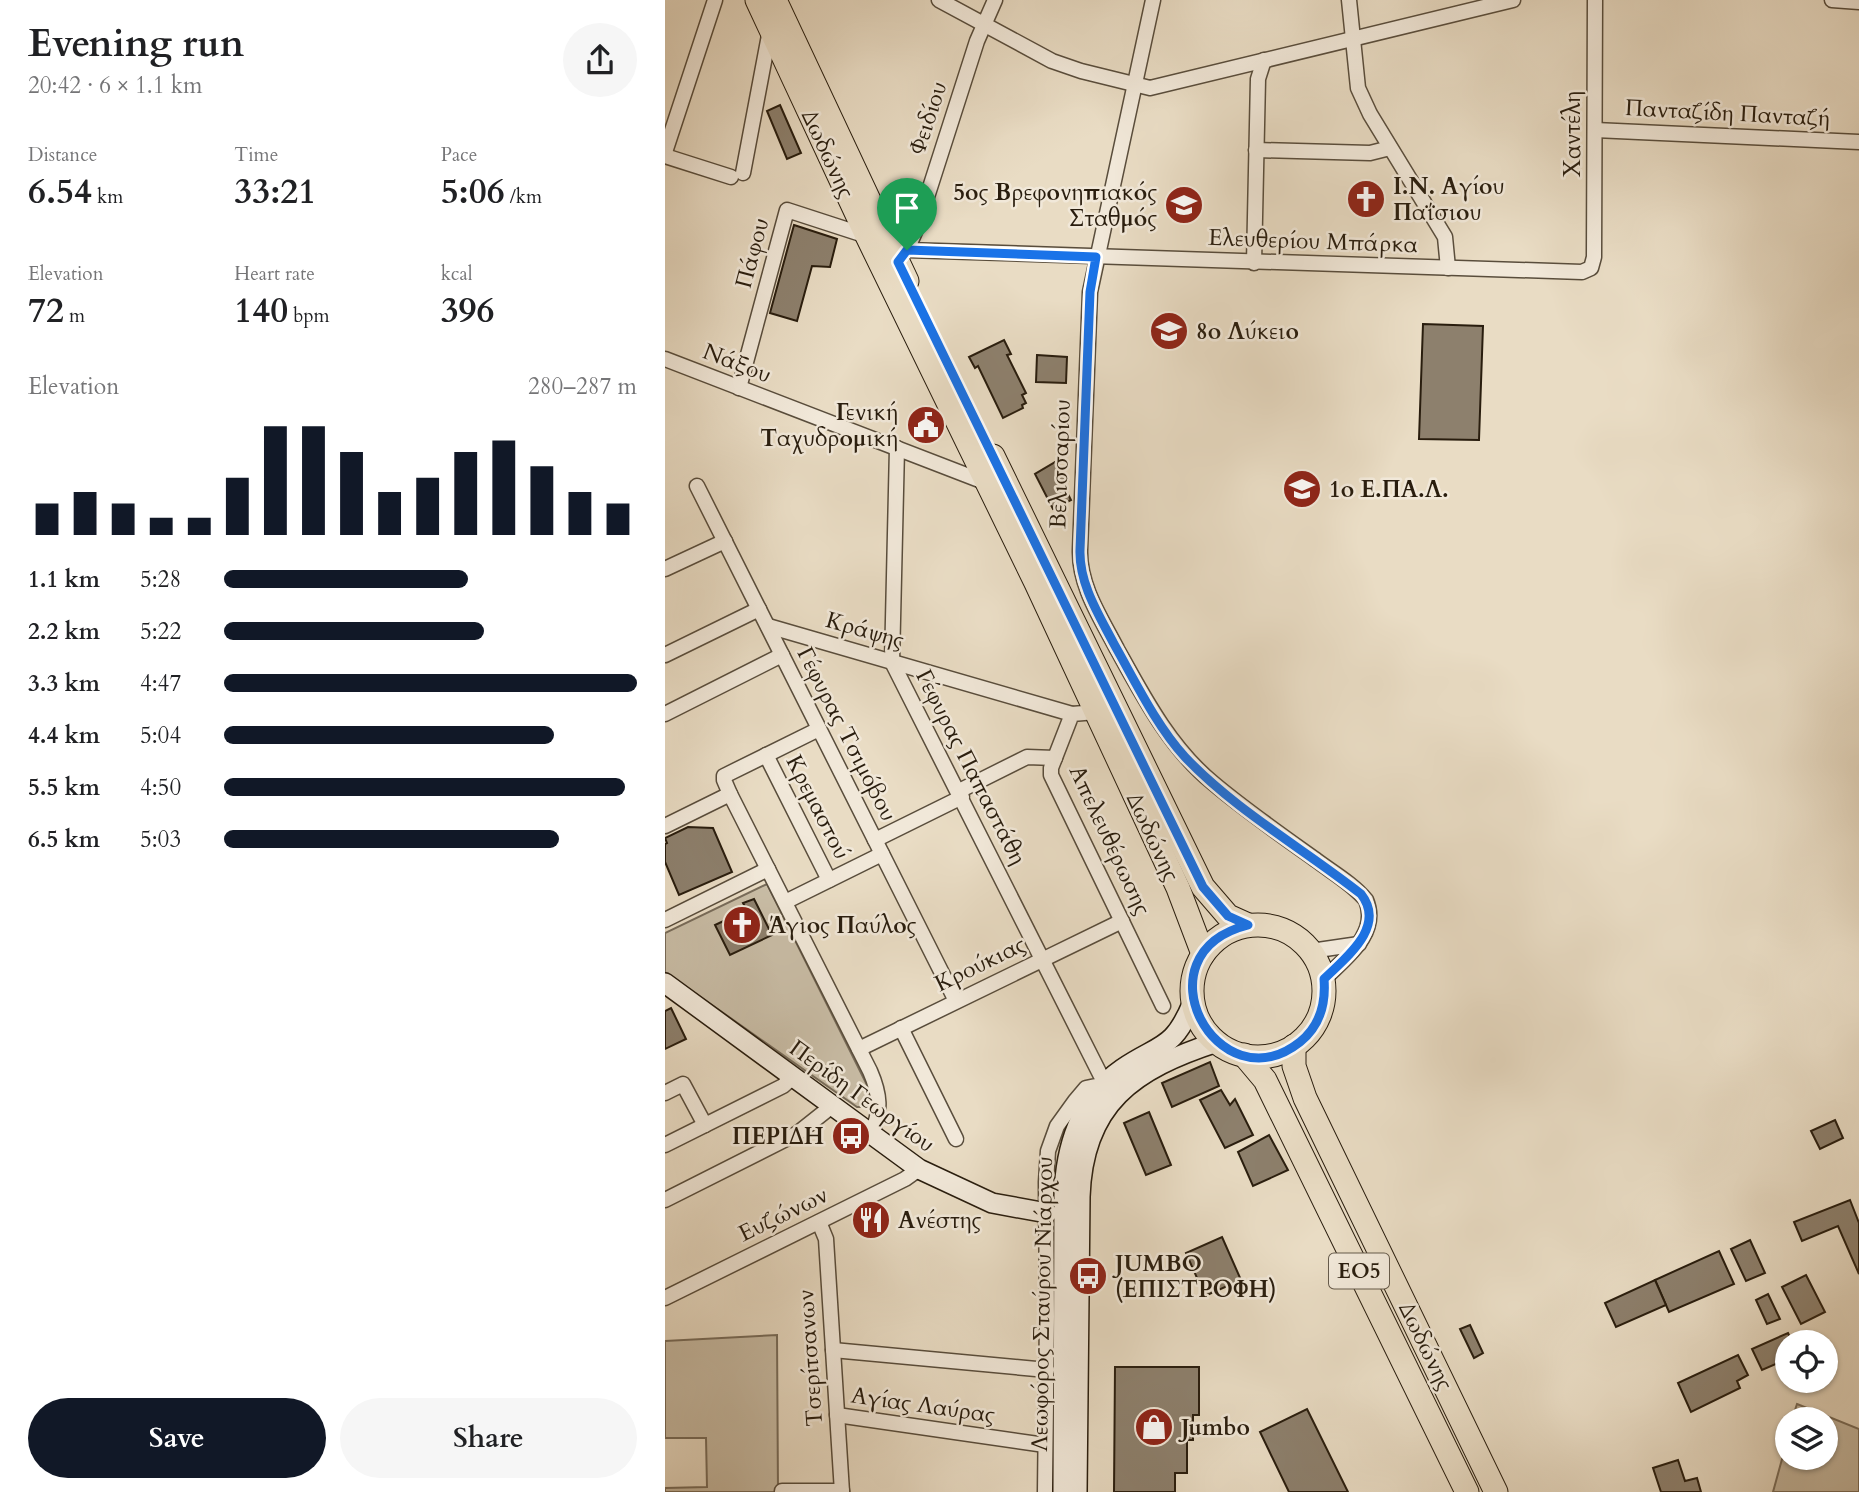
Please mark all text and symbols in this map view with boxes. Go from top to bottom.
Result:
text: Evening run [28,18,244,70]
button: share [563,23,637,97]
text: 20:42 · 6 × 1.1 km [28,70,202,101]
street label: Φειδίου [902,78,954,158]
street label: Χαντέλη [1557,91,1588,177]
street label: Πανταζίδη Πανταζή [1624,92,1832,134]
street label: Δωδώνης [794,105,862,204]
text: Distance [28,142,97,168]
text: Time [234,142,278,168]
text: Pace [441,142,477,168]
text: 6.54 [28,168,92,216]
text: 33:21 [234,168,316,216]
text: 5:06 [441,168,505,216]
place label: Ι.Ν. Αγίου Παΐσιου [1393,171,1505,228]
place label: 5ος Βρεφονηπιακός Σταθμός [953,177,1157,234]
pin [877,178,937,250]
church icon: Ι.Ν. Αγίου Παΐσιου [1345,178,1387,220]
text: km [92,184,123,210]
text: /km [505,184,542,210]
school or university icon: 5ος Βρεφονηπιακός Σταθμός [1163,184,1205,226]
icon: arrive [888,189,926,227]
street label: Πάφου [728,214,776,292]
street label: Ελευθερίου Μπάρκα [1208,222,1418,260]
text: Elevation [28,261,103,287]
text: Heart rate [234,261,315,287]
text: kcal [441,261,473,287]
text: 72 [28,287,64,335]
text: 140 [234,287,288,335]
text: 396 [441,287,494,335]
text: m [64,303,85,329]
text: bpm [288,303,330,329]
school or university icon: 8ο Λύκειο [1148,310,1190,352]
place label: 8ο Λύκειο [1196,316,1299,347]
street label: Νάξου [698,336,776,390]
text: Elevation [28,371,119,402]
text: 280–287 m [528,371,637,402]
place label: Γενική Ταχυδρομική [760,397,899,454]
street label: Βελισσαρίου [1042,399,1078,529]
public building icon: Γενική Ταχυδρομική [905,404,947,446]
school or university icon: 1ο Ε.ΠΑ.Λ. [1281,468,1323,510]
place label: 1ο Ε.ΠΑ.Λ. [1329,474,1449,505]
text: 1.1 km [28,564,100,595]
text: 5:28 [140,564,181,595]
street label: Κράψης [822,604,908,656]
text: 2.2 km [28,616,100,647]
text: 5:22 [140,616,181,647]
street label: Γέφυρας Τσιμόβου [790,642,904,826]
street label: Γέφυρας Παπαστάθη [908,664,1034,870]
text: 3.3 km [28,668,100,699]
text: 4:47 [140,668,181,699]
text: 4.4 km [28,720,100,751]
text: 5:04 [140,720,181,751]
street label: Κρεμαστού [779,750,857,864]
street label: Απελευθέρωσης [1062,760,1158,920]
text: 5.5 km [28,772,100,803]
text: 4:50 [140,772,181,803]
street label: Δωδώνης [1119,788,1187,887]
text: 6.5 km [28,824,100,855]
text: 5:03 [140,824,181,855]
church icon: Άγιος Παύλος [721,904,763,946]
place label: Άγιος Παύλος [768,910,917,941]
street label: Κρούκιας [930,929,1031,999]
street label: Περίδη Γεωργίου [783,1033,941,1159]
bus stop icon: ΠΕΡΙΔΗ [830,1115,872,1157]
place label: ΠΕΡΙΔΗ [732,1121,824,1152]
street label: Λεωφόρος Σταύρου Νιάρχου [1024,1156,1060,1452]
street label: Ευζώνων [733,1179,833,1249]
restaurant icon: Ανέστης [850,1199,892,1241]
place label: Ανέστης [898,1205,982,1236]
place label: JUMBO (ΕΠΙΣΤΡΟΦΗ) [1112,1248,1277,1305]
road number: ΕΟ5 [1329,1254,1389,1288]
bus stop icon: JUMBO (ΕΠΙΣΤΡΟΦΗ) [1067,1255,1109,1297]
street label: Τσερίτσανων [790,1289,830,1427]
street label: Δωδώνης [1391,1297,1461,1395]
map controls [1775,1330,1838,1470]
button: locate [1775,1330,1838,1393]
street label: Αγίας Λαύρας [849,1380,997,1430]
button: Save [28,1398,326,1478]
button: Share [340,1398,637,1478]
shop icon: Jumbo [1133,1406,1175,1448]
button: layers [1775,1407,1838,1470]
place label: Jumbo [1178,1412,1250,1443]

